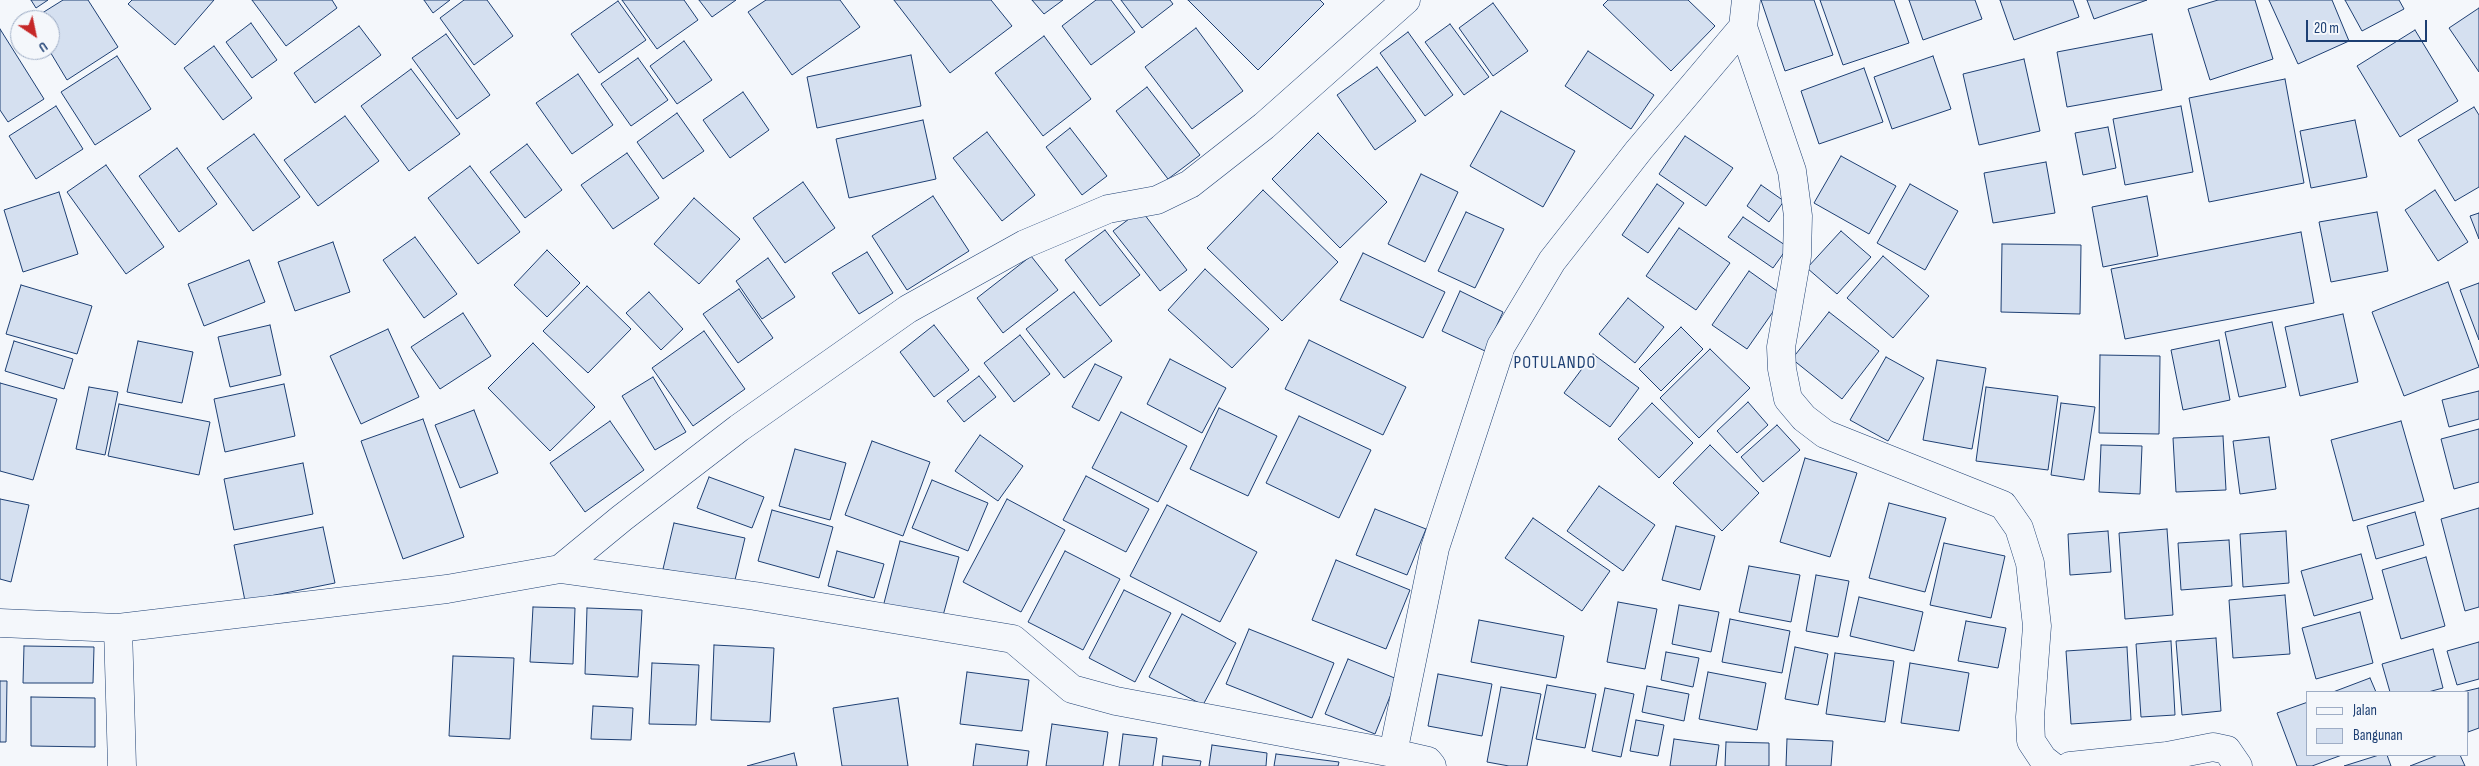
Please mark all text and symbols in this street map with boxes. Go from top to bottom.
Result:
north arrow [10,10,60,60]
scale bar [2309,10,2430,42]
text: 20 m [2314,19,2339,38]
text: U [35,38,51,56]
district label: POTULANDO [1512,352,1598,374]
legend [2306,691,2469,756]
text: Jalan [2353,701,2377,720]
text: Bangunan [2353,726,2403,745]

